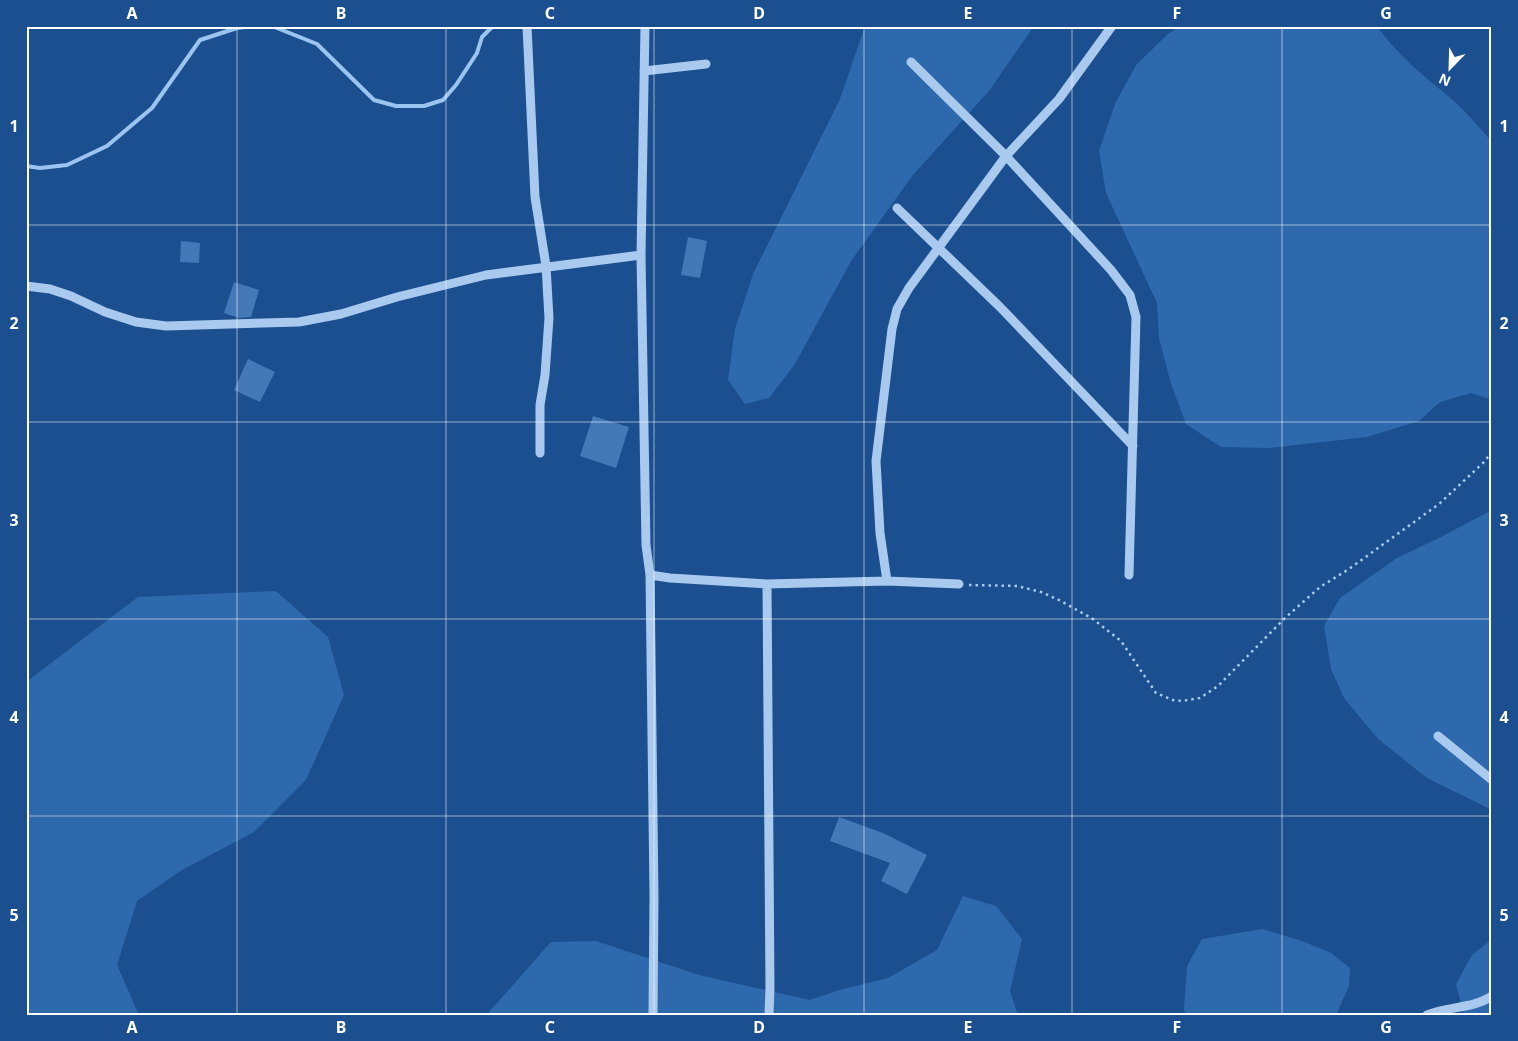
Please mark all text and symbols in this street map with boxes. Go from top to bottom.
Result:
text: A [126,2,138,24]
text: B [336,2,346,24]
text: C [545,2,555,24]
text: D [753,2,765,24]
text: E [964,2,973,24]
text: F [1173,2,1181,24]
text: G [1380,2,1392,24]
north arrow [1426,42,1476,92]
text: N [1436,69,1454,91]
text: 1 [9,115,19,137]
text: 1 [1499,115,1509,137]
text: 2 [9,312,19,334]
text: 2 [1499,312,1509,334]
text: 3 [9,509,19,531]
text: 3 [1499,509,1509,531]
text: 4 [9,706,19,728]
text: 4 [1499,706,1509,728]
text: 5 [9,904,19,926]
text: 5 [1499,904,1509,926]
text: A [126,1016,138,1038]
text: B [336,1016,346,1038]
text: C [545,1016,555,1038]
text: D [753,1016,765,1038]
text: E [964,1016,973,1038]
text: F [1173,1016,1181,1038]
text: G [1380,1016,1392,1038]

